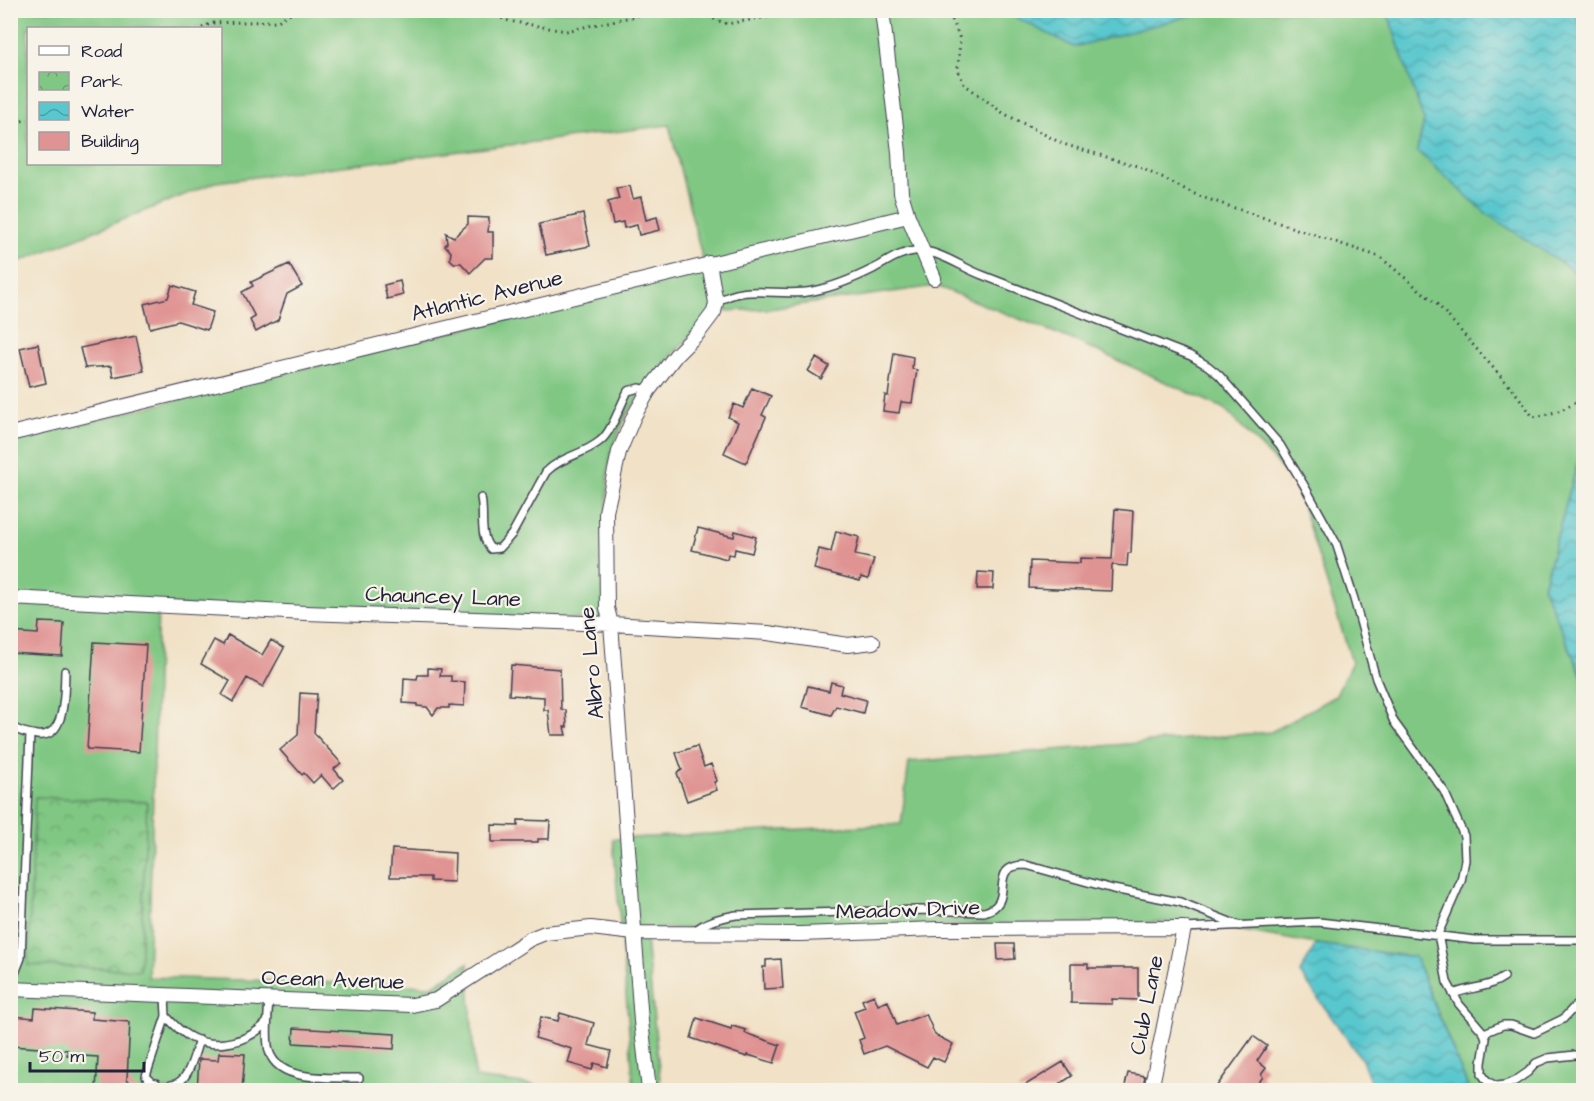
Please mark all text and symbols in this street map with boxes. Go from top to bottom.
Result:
legend [27,27,222,165]
text: Road [81,39,122,64]
text: Park [81,69,123,94]
text: Water [81,99,134,124]
text: Building [81,129,139,155]
street label: Atlantic Avenue [408,262,566,330]
street label: Chauncey Lane [365,579,522,616]
street label: Albro Lane [572,605,612,720]
street label: Meadow Drive [835,892,981,928]
street label: Club Lane [1122,953,1172,1057]
street label: Ocean Avenue [261,962,405,998]
scale bar [30,1035,144,1073]
text: 50 m [39,1044,84,1069]

